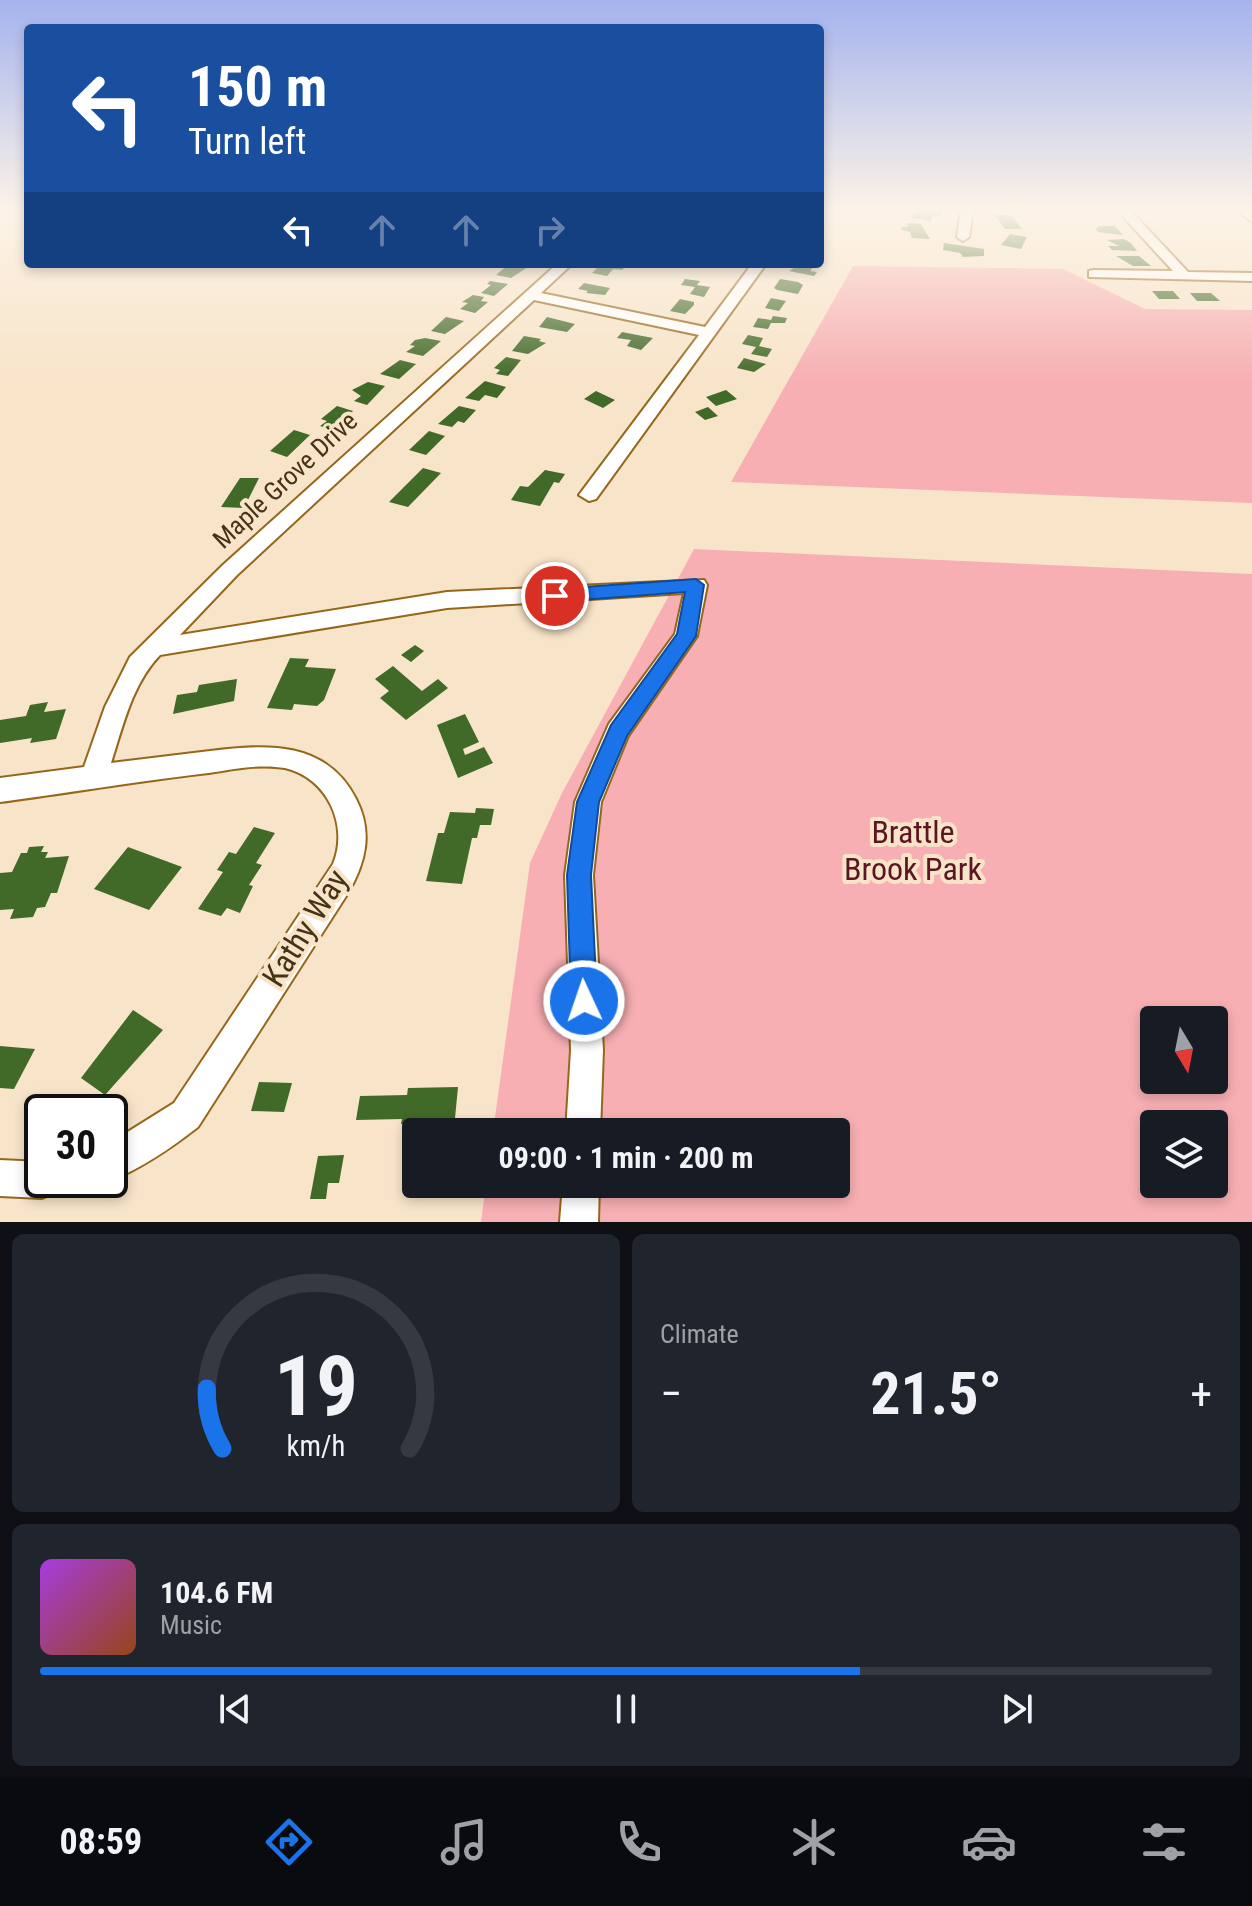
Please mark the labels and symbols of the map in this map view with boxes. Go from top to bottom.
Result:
street label: Maple Grove Drive [207,406,363,554]
pin [521,562,589,630]
park label: Brattle Brook Park [844,813,983,888]
street label: Kathy Way [254,863,356,993]
position arrow [542,959,626,1043]
north arrow [1140,1006,1228,1094]
speed limit sign: 30 [24,1094,128,1198]

